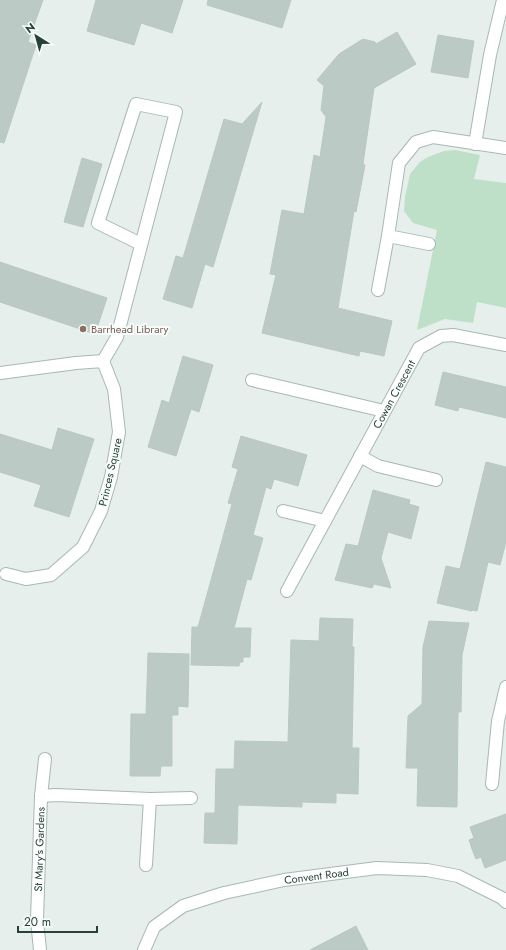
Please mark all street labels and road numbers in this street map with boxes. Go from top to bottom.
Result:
street label: Cowan Crescent [369,357,419,431]
street label: Princes Square [94,436,126,508]
street label: St Mary's Gardens [30,806,49,892]
street label: Convent Road [283,864,350,888]

